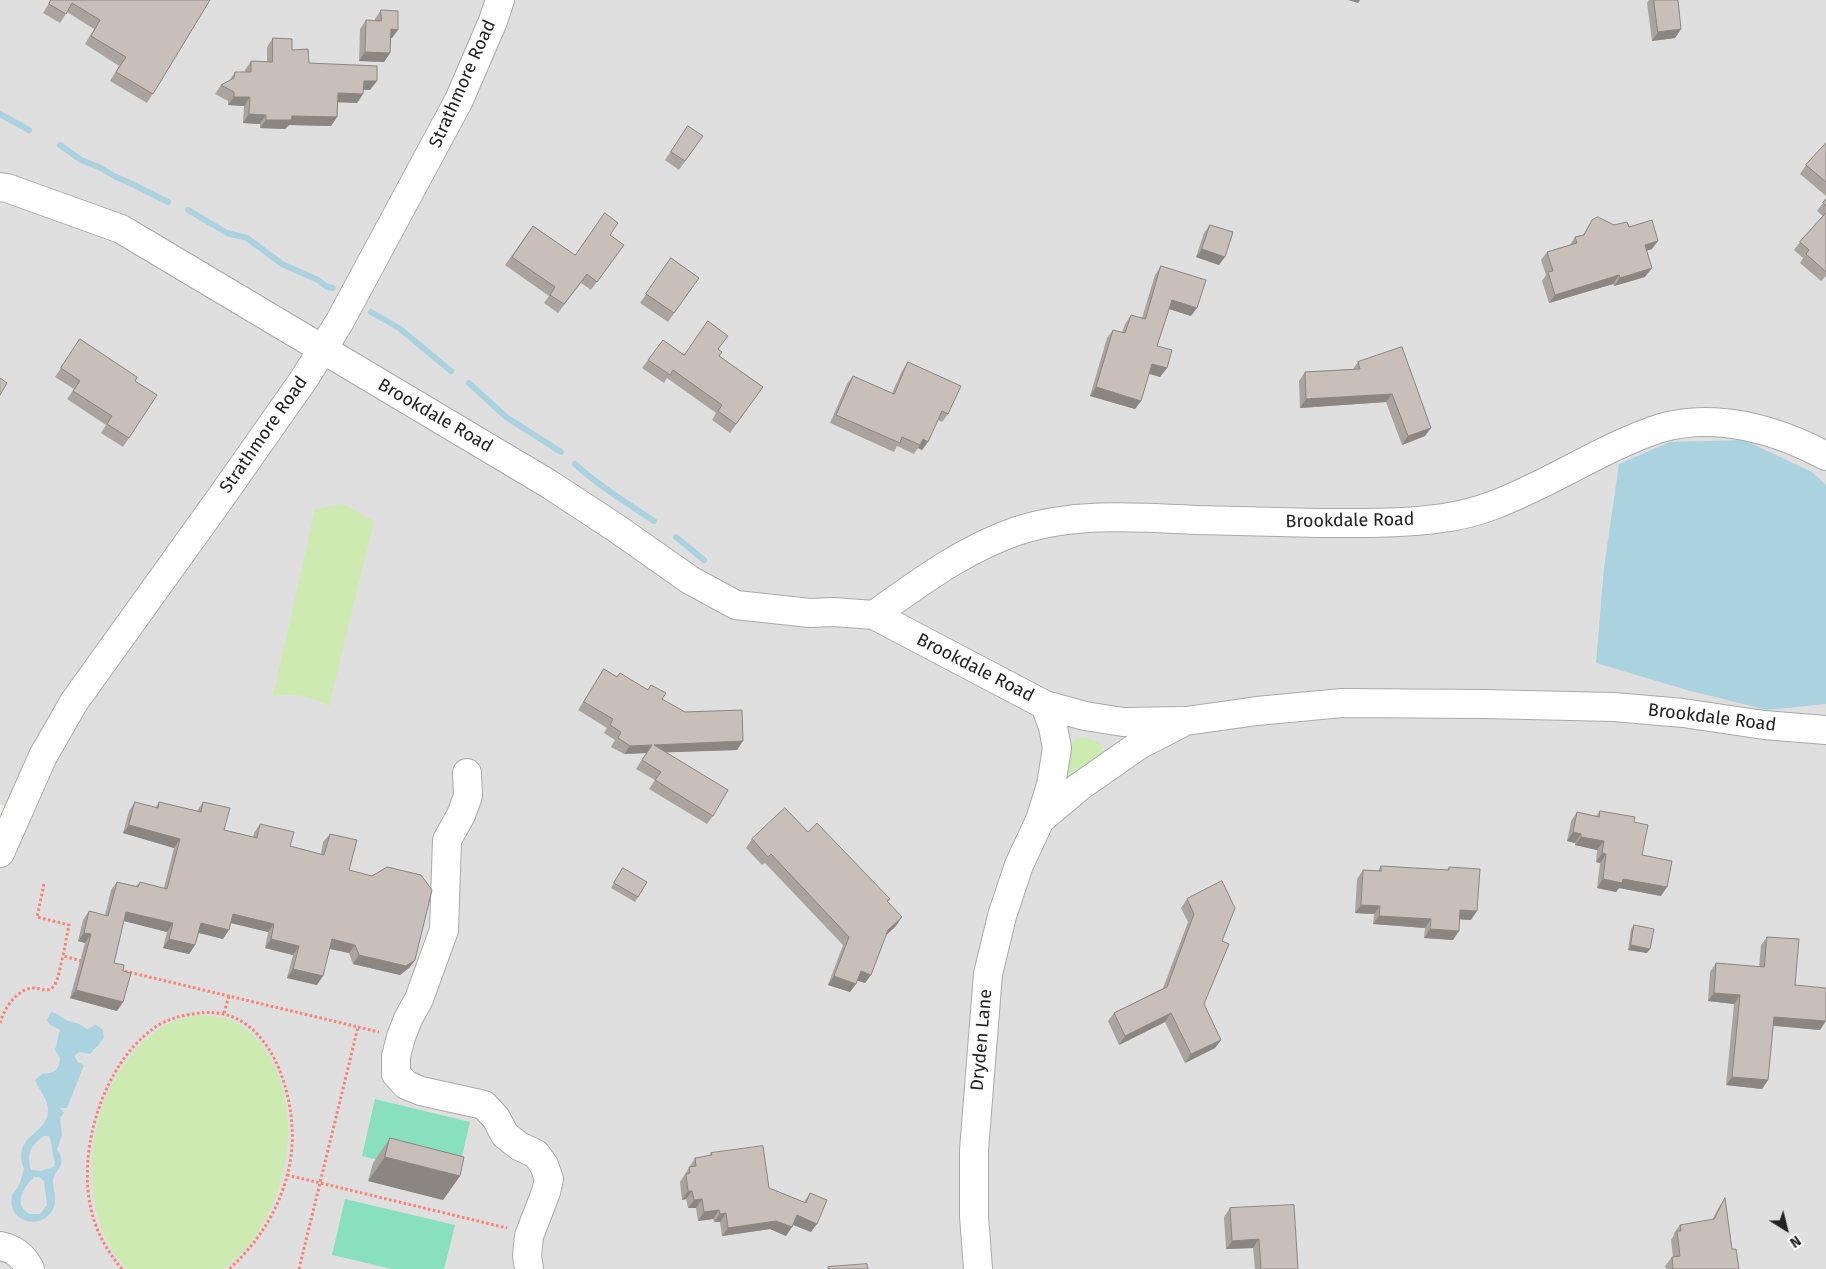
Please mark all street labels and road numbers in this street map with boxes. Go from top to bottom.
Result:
street label: Strathmore Road [425,17,501,151]
street label: Strathmore Road [216,372,312,498]
street label: Brookdale Road [374,374,496,458]
street label: Brookdale Road [1285,509,1415,533]
street label: Brookdale Road [913,629,1037,707]
street label: Brookdale Road [1647,699,1777,737]
street label: Dryden Lane [967,988,997,1092]

